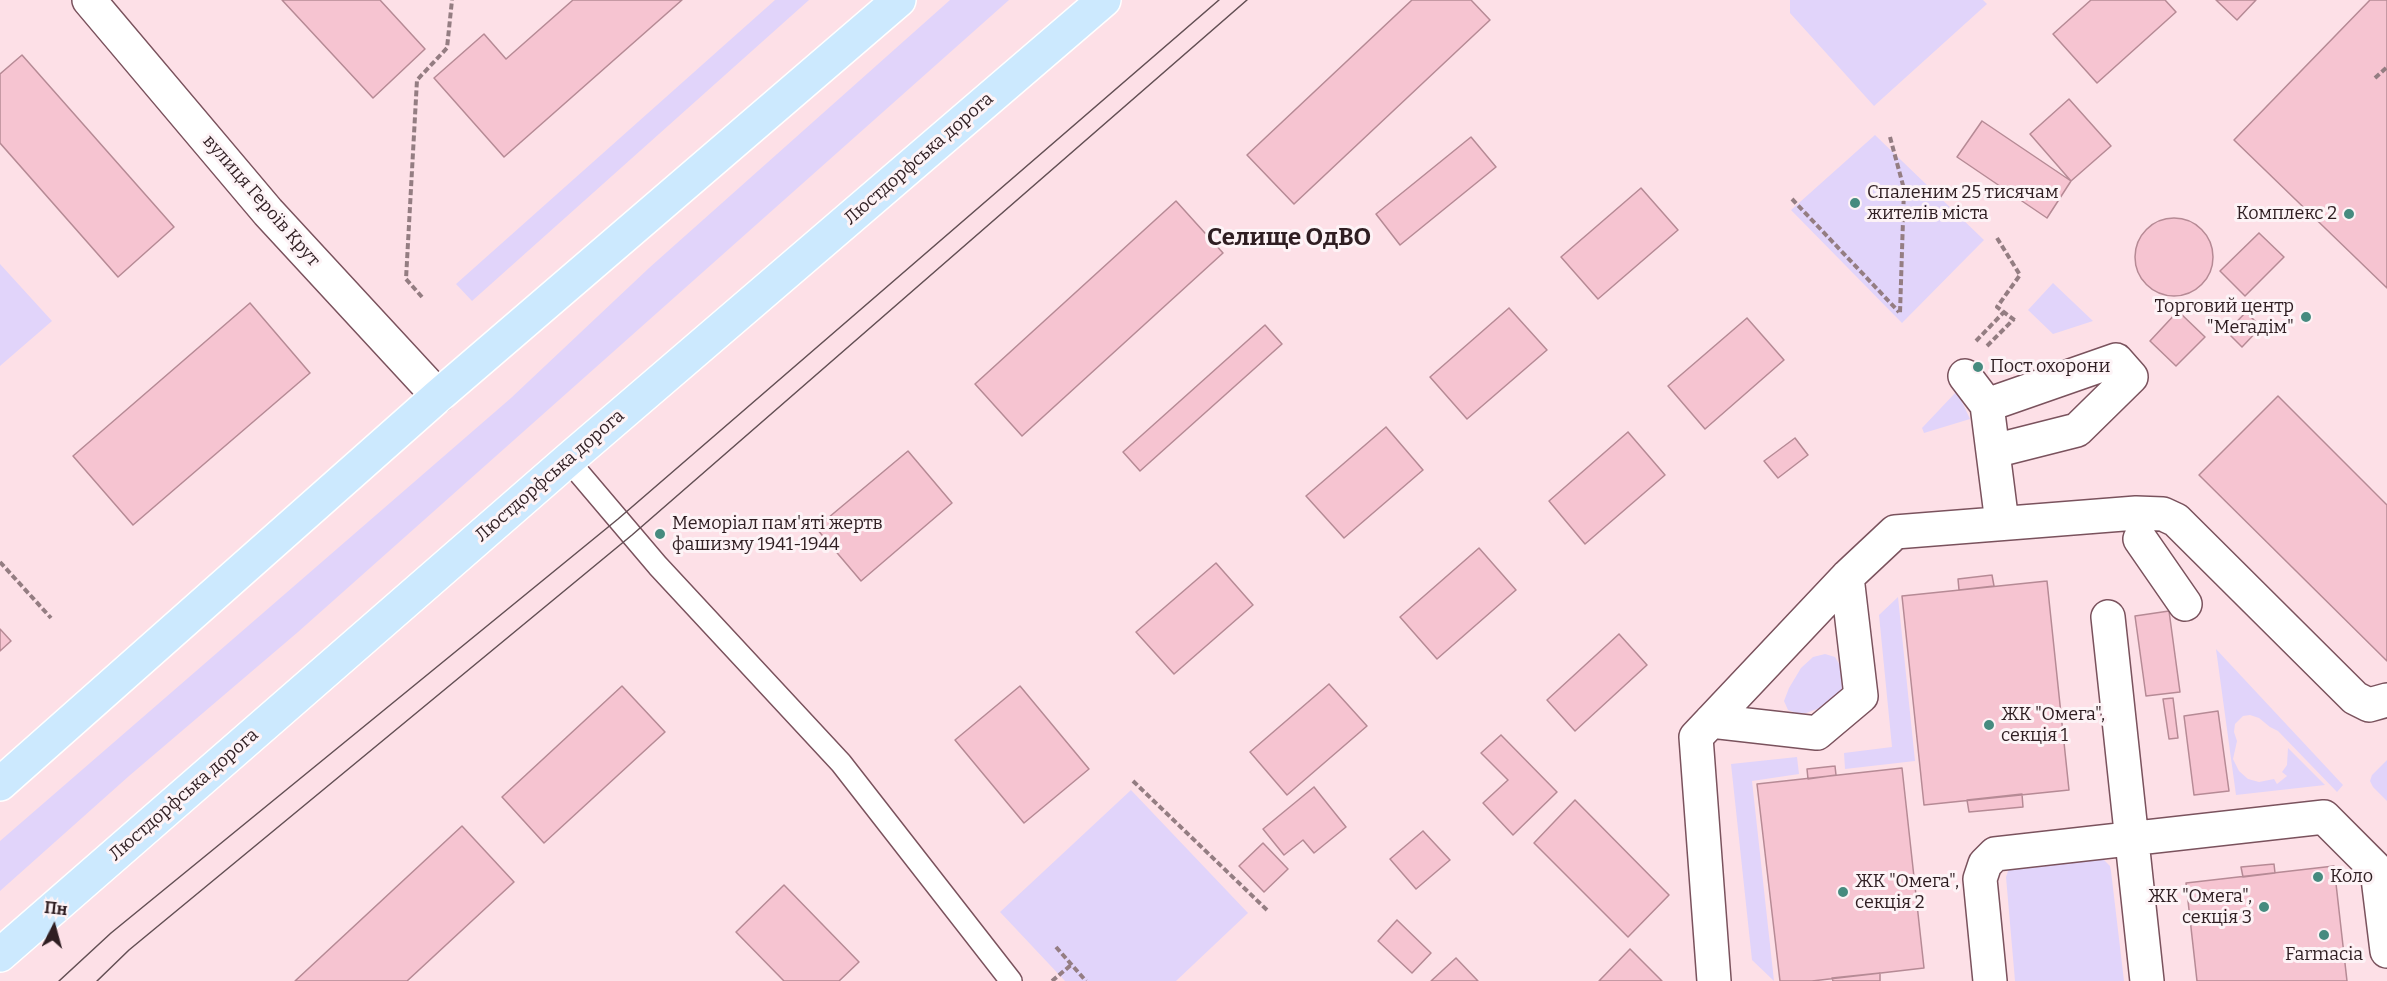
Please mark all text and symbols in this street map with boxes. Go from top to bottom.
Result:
street label: Люстдорфська дорога [840,88,998,230]
street label: вулиця Героїв Крут [198,131,324,271]
place label: Спаленим 25 тисячам жителів міста [1867,182,2058,224]
marker: Спаленим 25 тисячам жителів міста [1848,196,1862,210]
place label: Комплекс 2 [2236,203,2337,225]
marker: Комплекс 2 [2342,207,2356,221]
district label: Селище ОдВО [1207,224,1371,252]
place label: Торговий центр "Мегадім" [2154,296,2294,338]
marker: Торговий центр "Мегадім" [2299,310,2313,324]
place label: Пост охорони [1990,356,2110,378]
marker: Пост охорони [1971,360,1985,374]
street label: Люстдорфська дорога [471,405,629,547]
place label: Меморіал пам'яті жертв фашизму 1941-1944 [672,513,883,556]
marker: Меморіал пам'яті жертв фашизму 1941-1944 [653,527,667,541]
place label: ЖК "Омега", секція 1 [2001,704,2105,746]
marker: ЖК "Омега", секція 1 [1982,718,1996,732]
street label: Люстдорфська дорога [105,724,263,866]
place label: Коло [2330,866,2373,888]
marker: Коло [2311,870,2325,884]
place label: ЖК "Омега", секція 2 [1855,871,1959,914]
marker: ЖК "Омега", секція 2 [1836,885,1850,899]
place label: ЖК "Омега", секція 3 [2148,886,2252,928]
north arrow [24,897,84,957]
text: Пн [43,898,68,919]
marker: ЖК "Омега", секція 3 [2257,900,2271,914]
marker: Farmacia [2317,928,2331,942]
place label: Farmacia [2285,944,2363,966]

